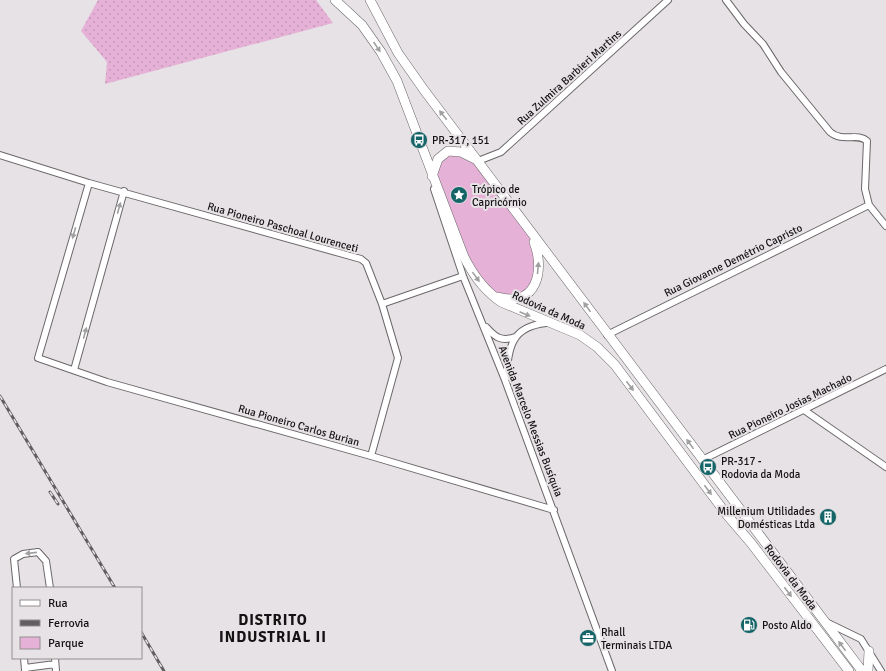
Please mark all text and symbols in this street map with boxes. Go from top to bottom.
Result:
street label: Rua Zulmira Barbieri Martins [514,27,624,128]
one-way arrow [374,41,381,52]
one-way arrow [439,110,447,120]
bus stop icon: PR-317, 151 [409,130,429,150]
place label: PR-317, 151 [432,134,490,147]
place label: Trópico de Capricórnio [472,183,527,209]
place icon: Trópico de Capricórnio [449,185,469,205]
street label: Rua Pioneiro Paschoal Lourenceti [206,200,360,255]
one-way arrow [116,201,122,213]
street label: Rua Giovanne Demétrio Capristo [662,221,805,300]
one-way arrow [71,228,77,240]
one-way arrow [535,262,542,274]
one-way arrow [472,272,480,283]
street label: Rodovia da Moda [510,288,588,333]
one-way arrow [583,302,591,312]
one-way arrow [520,311,531,317]
one-way arrow [82,327,88,339]
street label: Avenida Marcelo Messias Busíquia [496,344,566,499]
street label: Rua Pioneiro Josias Machado [726,371,854,442]
one-way arrow [625,380,634,391]
street label: Rua Pioneiro Carlos Burian [237,402,361,449]
one-way arrow [686,439,695,450]
place label: PR-317 - Rodovia da Moda [721,455,801,481]
bus stop icon: PR-317 - Rodovia da Moda [698,457,718,477]
one-way arrow [703,484,712,495]
place label: Millenium Utilidades Domésticas Ltda [717,505,815,531]
building icon: Millenium Utilidades Domésticas Ltda [818,507,838,527]
street label: Rodovia da Moda [762,542,820,613]
one-way arrow [25,550,38,556]
legend [12,587,142,659]
one-way arrow [783,587,791,597]
text: Rua [48,596,68,611]
district label: DISTRITO INDUSTRIAL II [219,611,327,646]
fuel station icon: Posto Aldo [739,615,759,635]
text: Ferrovia [48,616,89,631]
place label: Posto Aldo [762,619,812,632]
place label: Rhall Terminais LTDA [601,626,673,652]
office icon: Rhall Terminais LTDA [578,628,598,648]
text: Parque [48,636,84,651]
one-way arrow [838,640,847,651]

